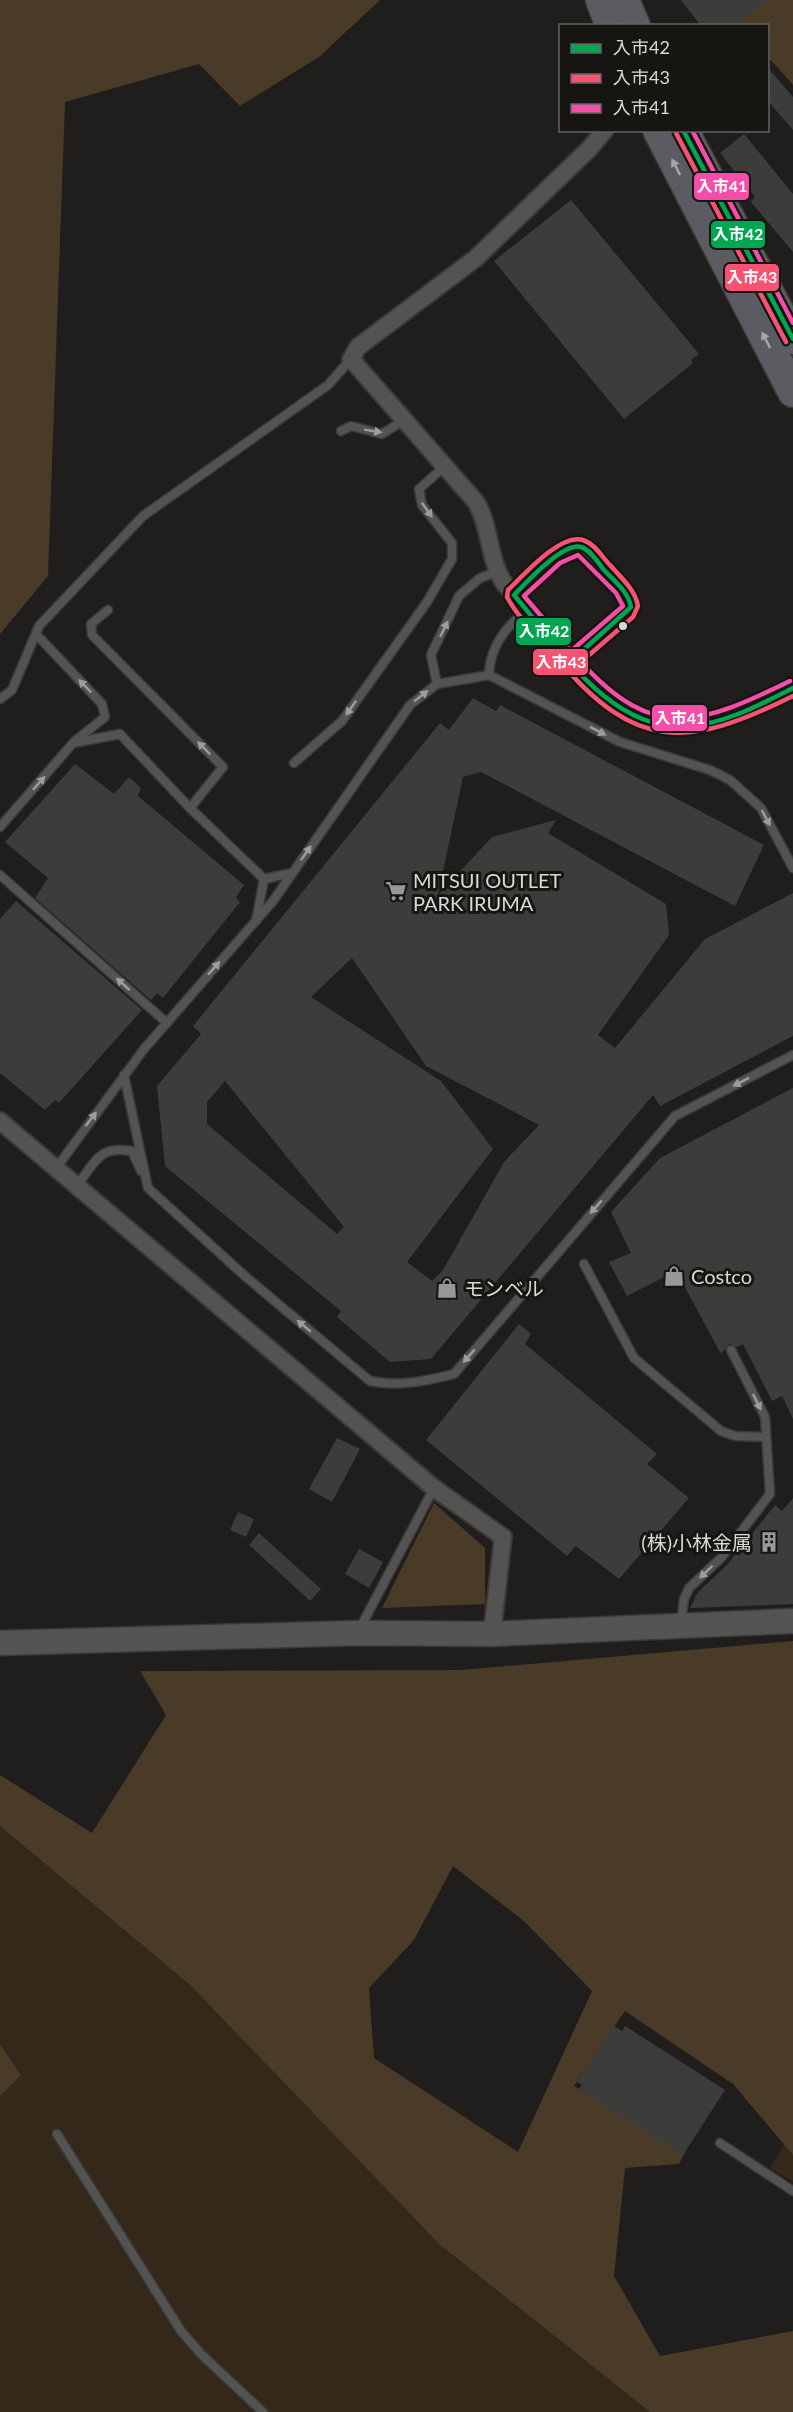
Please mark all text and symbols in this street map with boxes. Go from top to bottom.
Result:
legend [559,24,769,132]
text: 入市42 [613,36,670,58]
text: 入市43 [613,66,670,88]
text: 入市41 [613,96,670,118]
one-way arrow [671,158,681,175]
line badge: 入市41 [693,172,750,201]
text: 入市41 [697,176,747,195]
line badge: 入市42 [710,220,766,249]
text: 入市42 [713,224,763,243]
line badge: 入市43 [724,263,780,292]
text: 入市43 [727,267,777,286]
one-way arrow [761,331,771,348]
one-way arrow [364,427,383,436]
one-way arrow [421,502,433,518]
line badge: 入市42 [515,617,572,646]
one-way arrow [439,620,448,637]
unlabelled marker [617,620,629,632]
text: 入市42 [519,621,569,640]
line badge: 入市43 [532,648,589,676]
text: 入市43 [536,652,586,671]
one-way arrow [79,680,93,694]
one-way arrow [413,690,429,703]
one-way arrow [346,700,357,716]
line badge: 入市41 [651,704,708,732]
text: 入市41 [655,708,705,727]
one-way arrow [589,725,607,735]
one-way arrow [197,740,211,755]
one-way arrow [32,776,45,791]
one-way arrow [761,810,771,827]
one-way arrow [300,846,312,862]
place label: MITSUI OUTLET PARK IRUMA [413,868,562,915]
supermarket icon: MITSUI OUTLET PARK IRUMA [384,879,408,903]
one-way arrow [208,960,221,976]
one-way arrow [116,978,131,991]
one-way arrow [732,1077,749,1087]
one-way arrow [85,1111,97,1127]
one-way arrow [589,1200,603,1215]
shop icon: Costco [662,1264,686,1288]
place label: Costco [691,1264,752,1288]
shop icon: モンベル [435,1276,459,1300]
place label: モンベル [464,1276,544,1300]
one-way arrow [297,1320,312,1333]
one-way arrow [463,1348,476,1364]
one-way arrow [752,1393,762,1411]
place label: (株)小林金属 [641,1530,752,1554]
building icon: (株)小林金属 [757,1530,781,1554]
one-way arrow [698,1565,713,1579]

